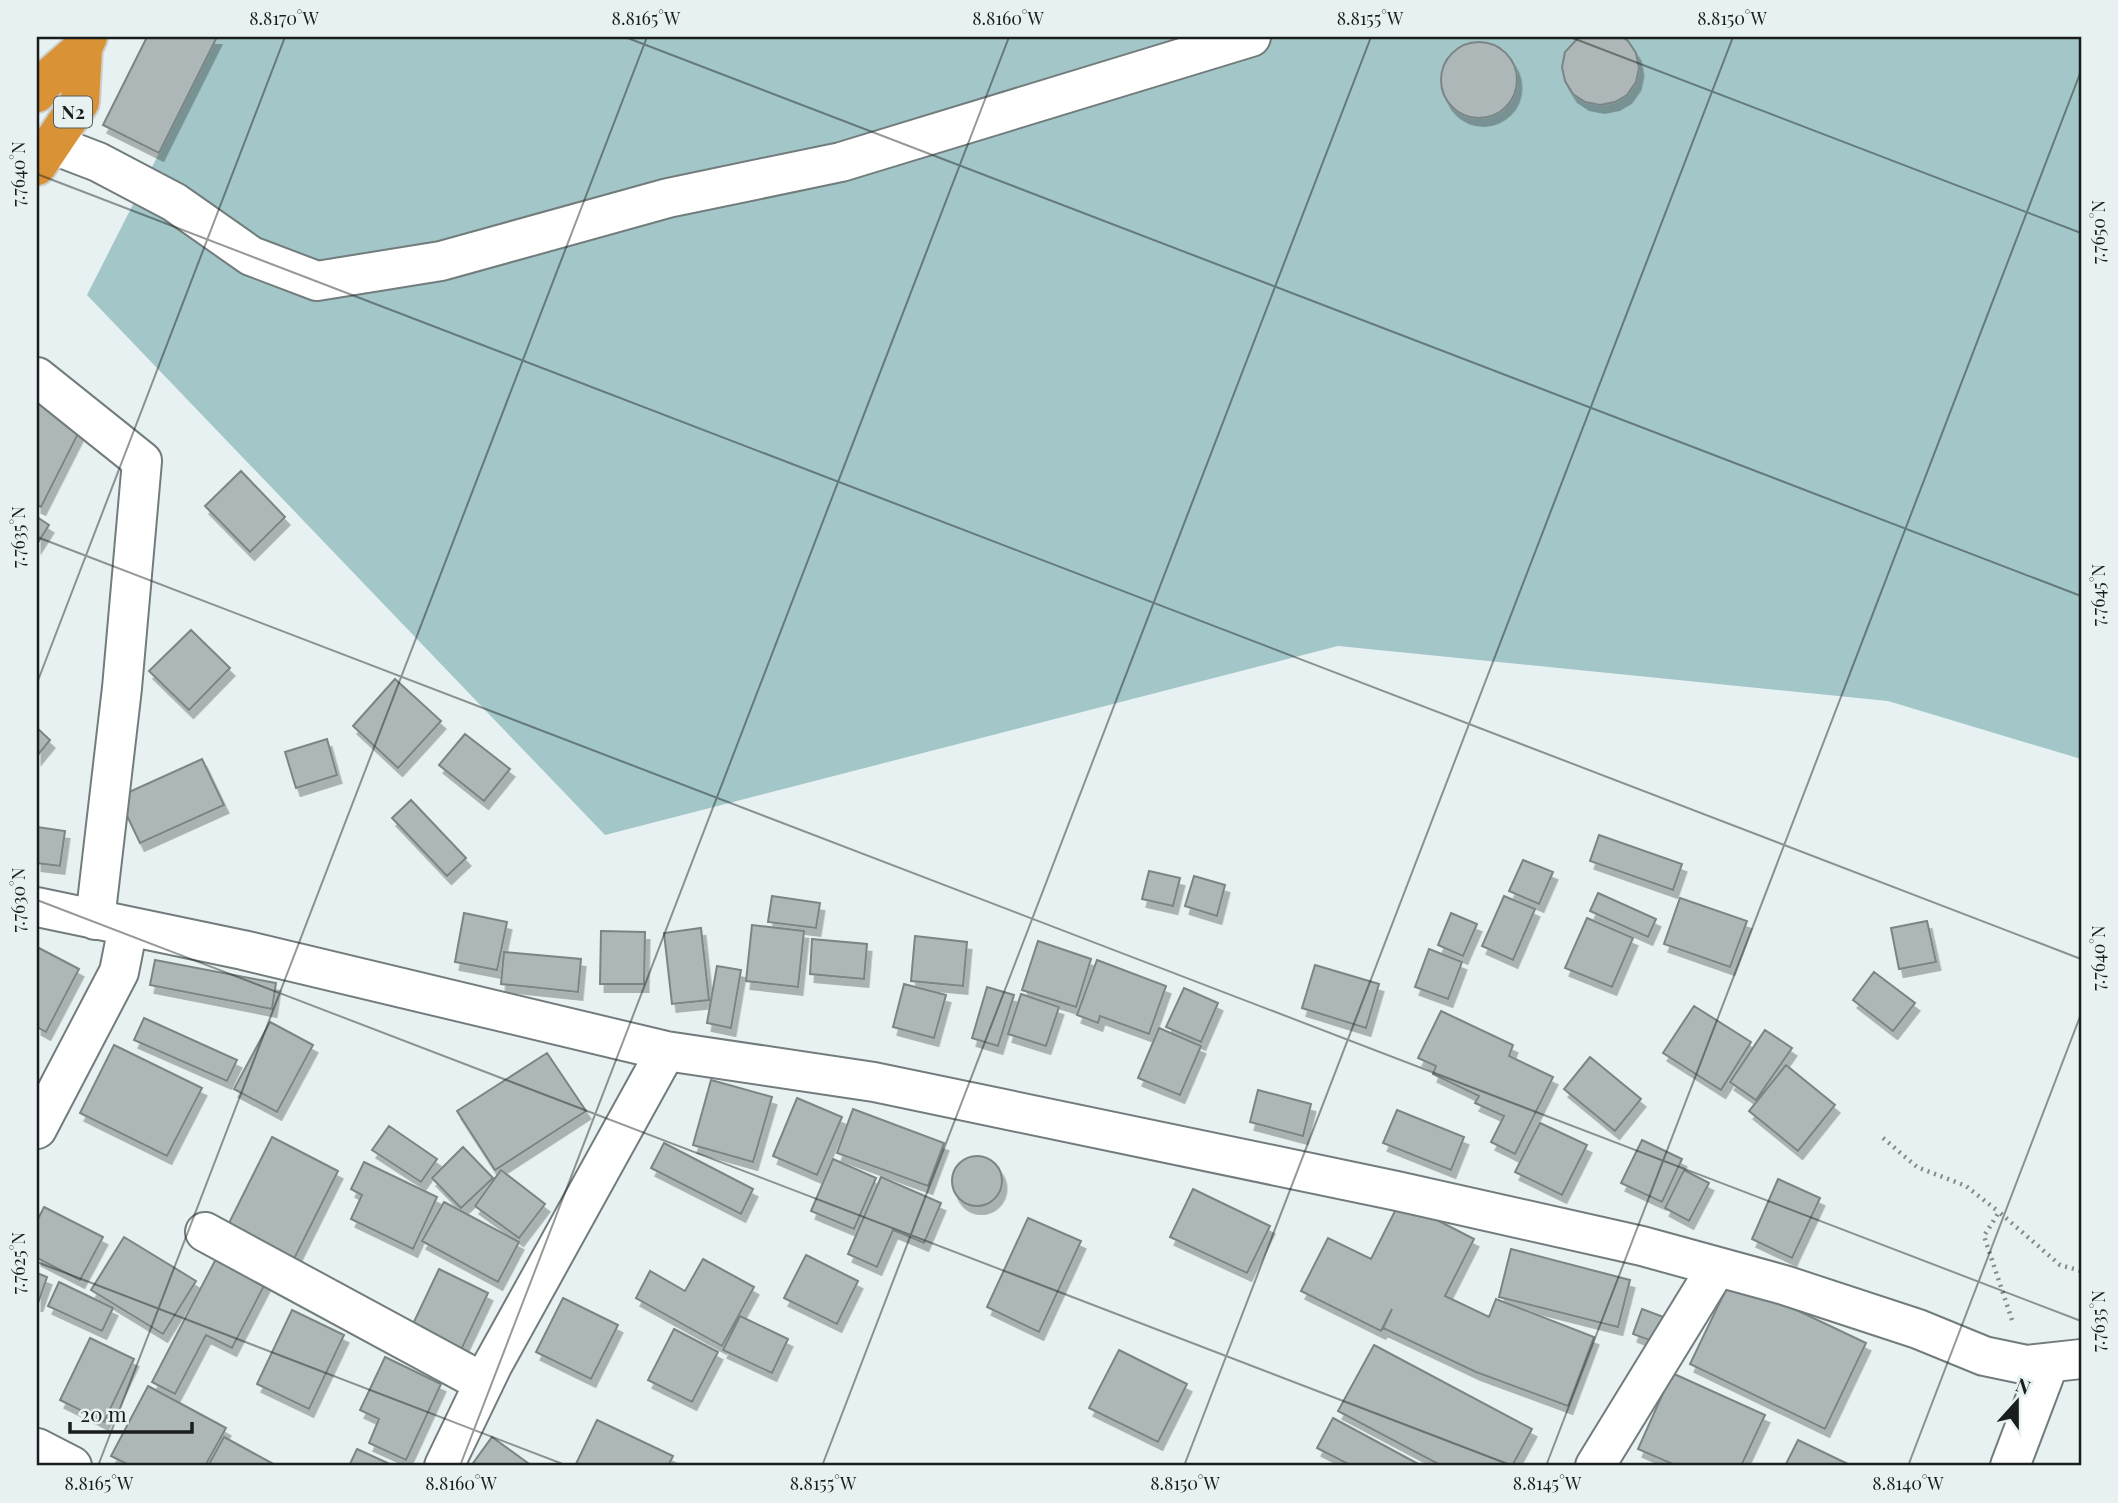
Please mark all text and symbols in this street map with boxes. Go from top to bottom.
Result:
text: 8.8170°W [249,6,320,30]
text: 8.8165°W [612,6,681,30]
text: 8.8160°W [972,6,1045,30]
text: 8.8155°W [1337,6,1404,30]
text: 8.8150°W [1697,6,1768,30]
road number: N2 [54,96,92,128]
text: 7.7640°N [6,141,30,207]
text: 7.7650°N [2086,200,2110,264]
text: 7.7635°N [6,506,30,568]
text: 7.7645°N [2086,563,2110,626]
text: 7.7630°N [6,867,30,932]
text: 7.7640°N [2086,925,2110,991]
text: 7.7625°N [6,1232,30,1294]
text: 7.7635°N [2086,1290,2110,1352]
north arrow [1982,1366,2052,1436]
text: N [2012,1371,2035,1400]
scale bar [70,1391,192,1435]
text: 20 m [80,1399,127,1427]
text: 8.8165°W [65,1471,134,1495]
text: 8.8160°W [425,1471,498,1495]
text: 8.8155°W [790,1471,857,1495]
text: 8.8150°W [1150,1471,1221,1495]
text: 8.8145°W [1513,1471,1582,1495]
text: 8.8140°W [1872,1471,1944,1495]

